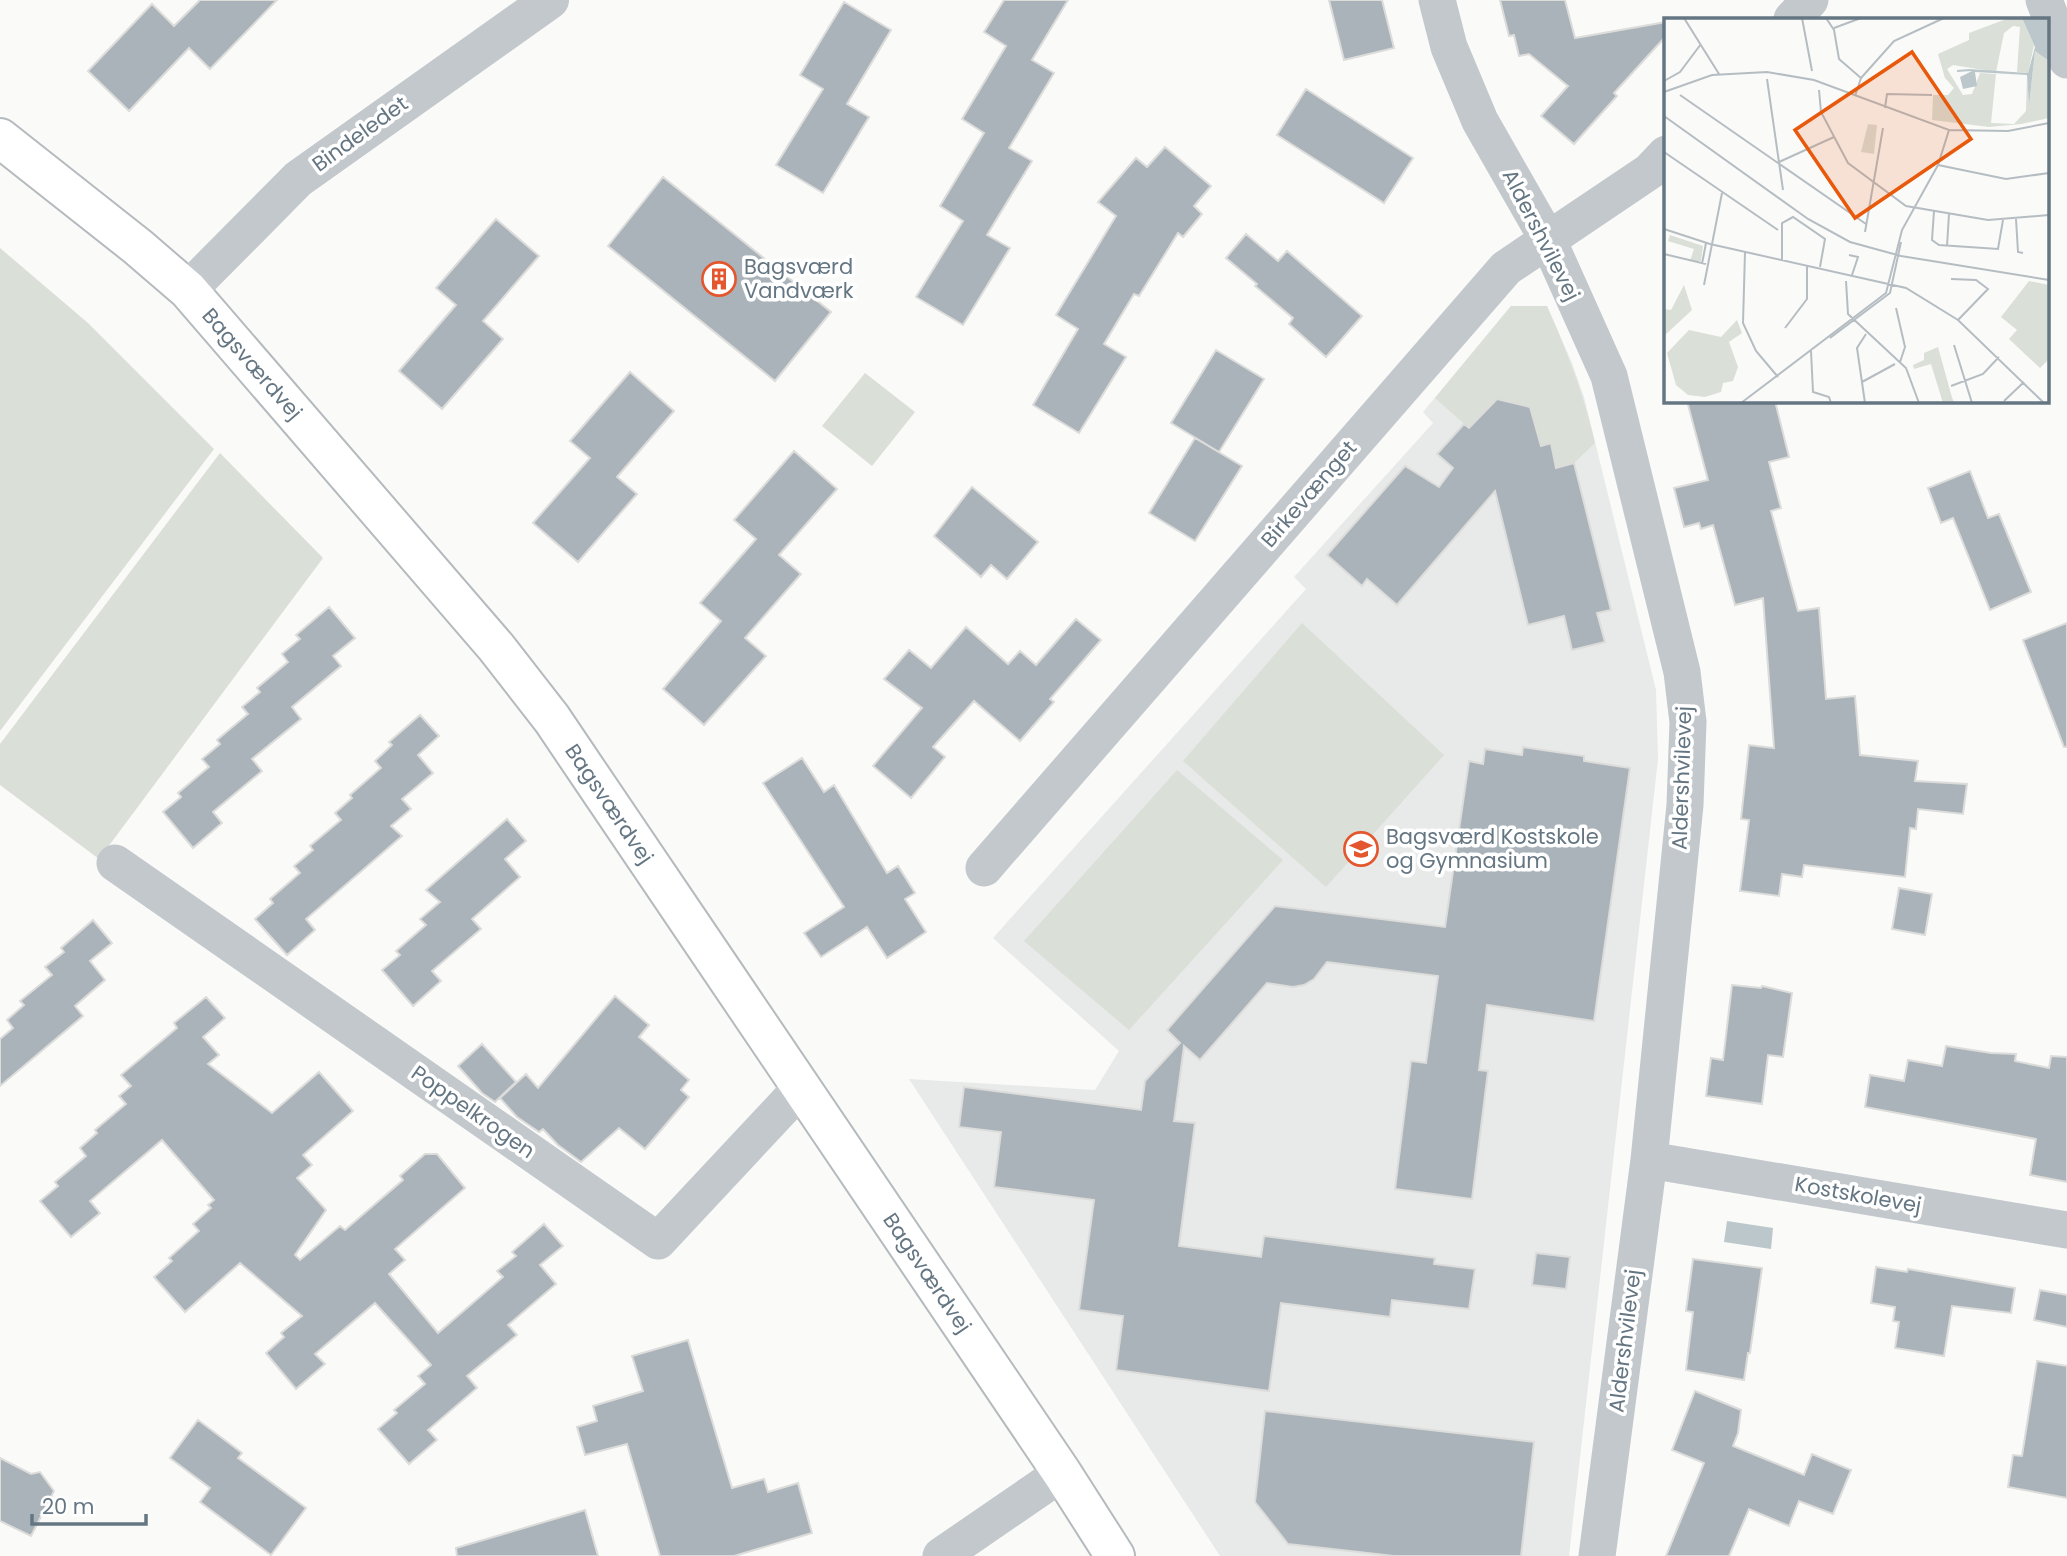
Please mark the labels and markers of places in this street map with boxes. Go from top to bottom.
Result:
place label: Bagsværd Vandværk [744,252,854,305]
building icon: Bagsværd Vandværk [700,260,738,298]
place label: Bagsværd Kostskole og Gymnasium [1386,822,1599,875]
school or university icon: Bagsværd Kostskole og Gymnasium [1342,830,1380,868]

